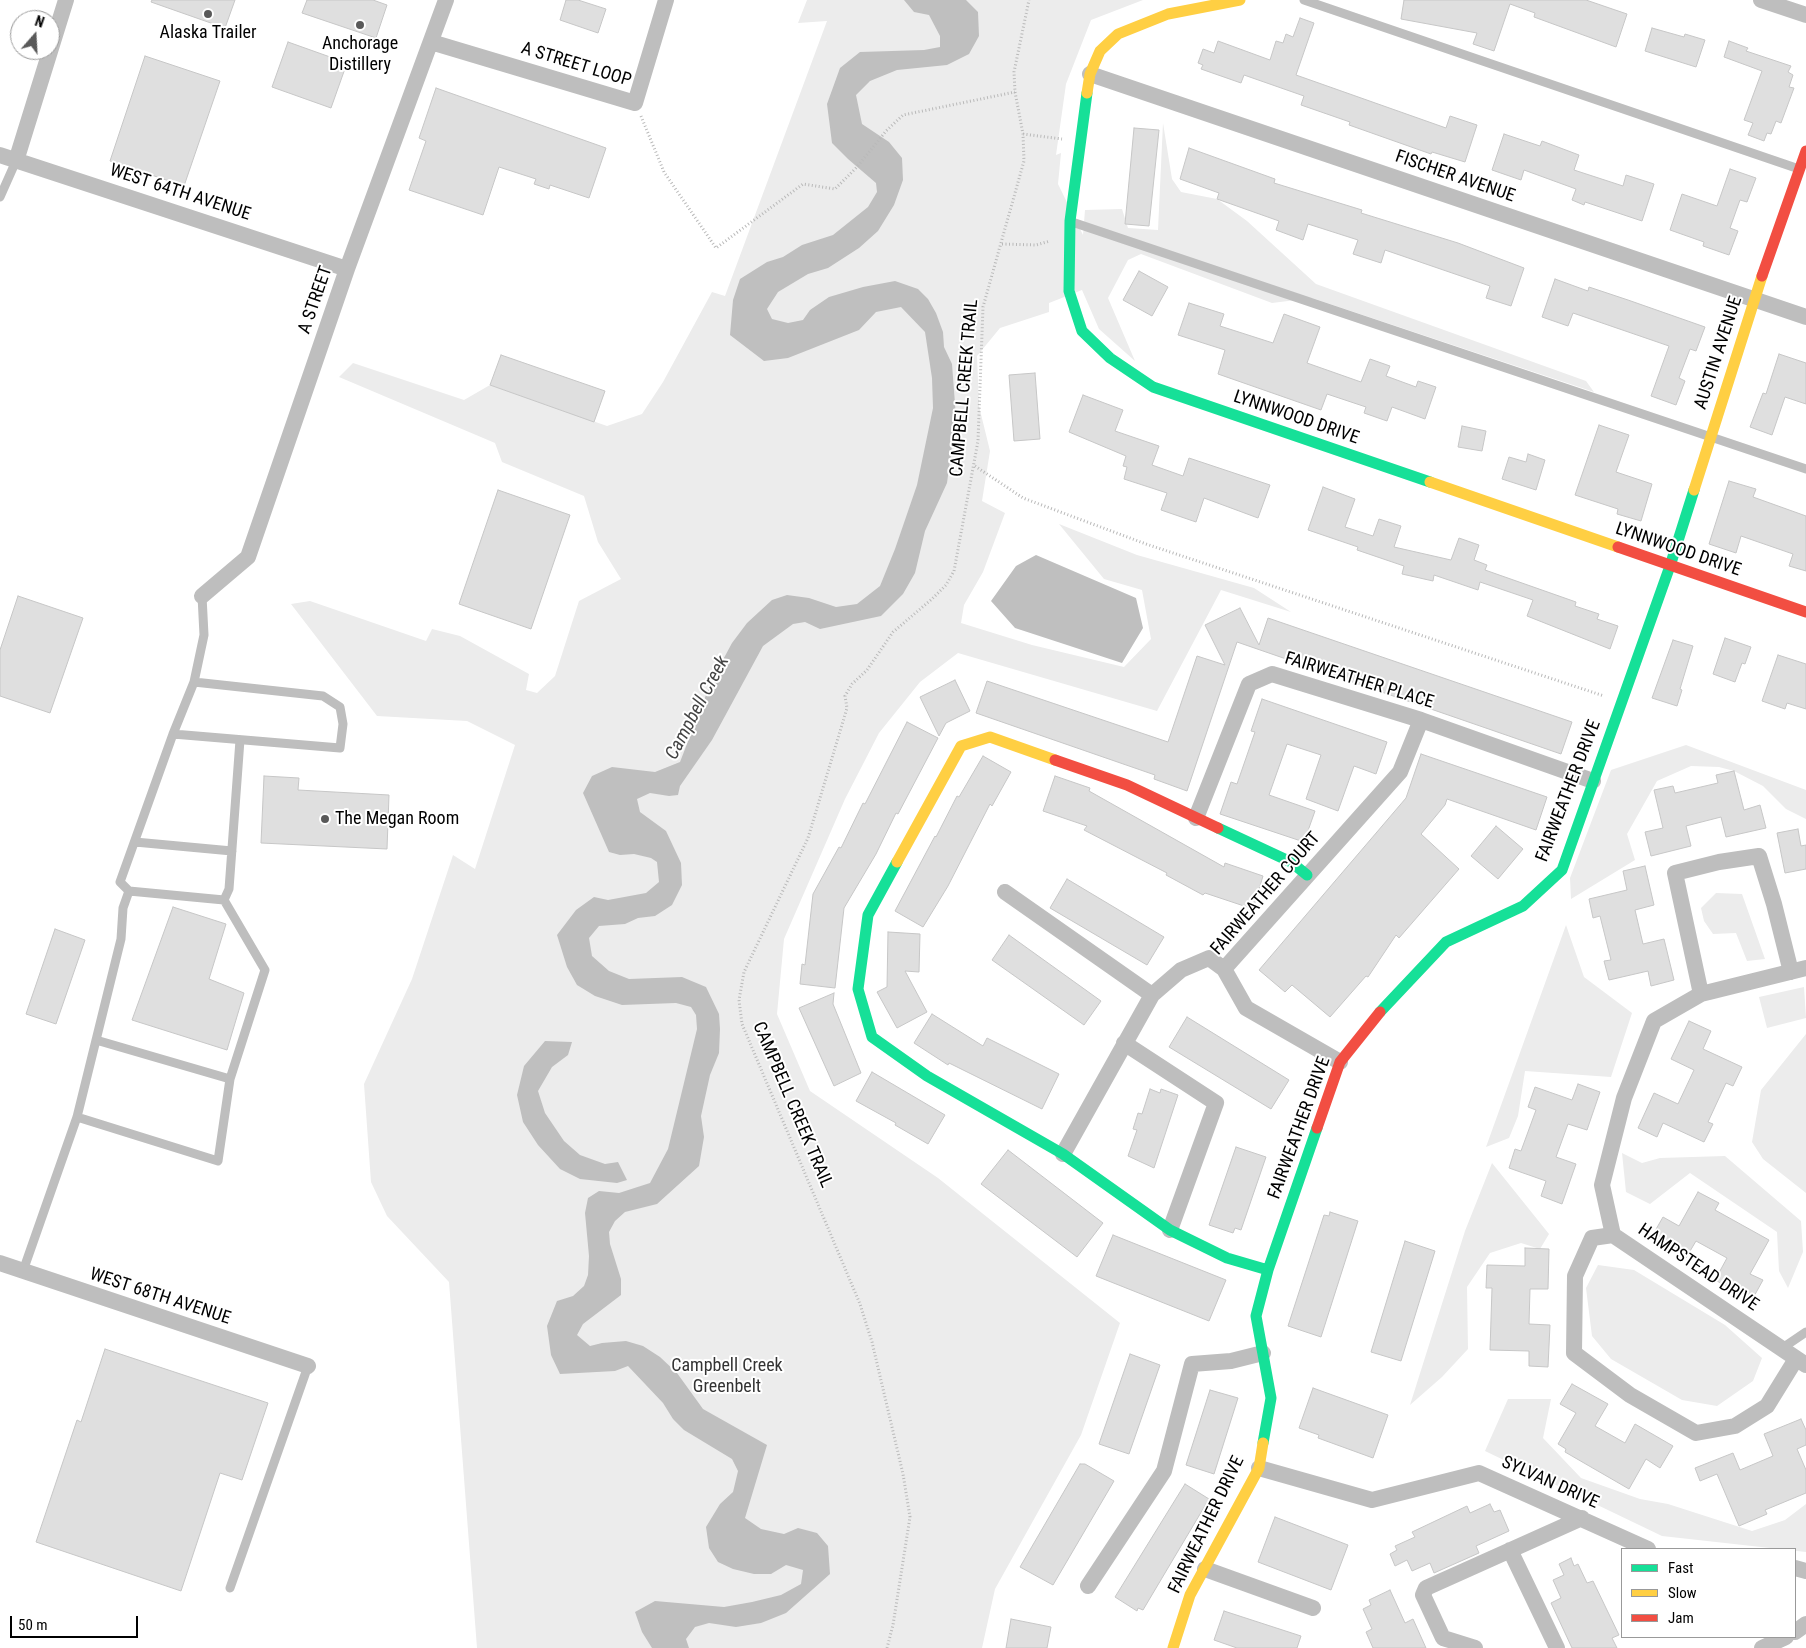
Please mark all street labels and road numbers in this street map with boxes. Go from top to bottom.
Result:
street label: A STREET LOOP [518,38,634,92]
street label: FISCHER AVENUE [1392,146,1518,208]
street label: WEST 64TH AVENUE [107,160,253,226]
street label: A STREET [294,263,338,337]
street label: AUSTIN AVENUE [1691,294,1747,412]
street label: CAMPBELL CREEK TRAIL [946,298,984,478]
street label: LYNNWOOD DRIVE [1230,386,1362,450]
street label: LYNNWOOD DRIVE [1612,518,1744,582]
street label: FAIRWEATHER PLACE [1282,648,1436,714]
street label: FAIRWEATHER DRIVE [1532,717,1606,865]
street label: FAIRWEATHER COURT [1207,828,1325,960]
street label: CAMPBELL CREEK TRAIL [747,1019,837,1191]
street label: FAIRWEATHER DRIVE [1264,1054,1336,1202]
street label: HAMPSTEAD DRIVE [1633,1220,1763,1316]
street label: WEST 68TH AVENUE [87,1264,233,1330]
street label: SYLVAN DRIVE [1498,1452,1602,1514]
street label: FAIRWEATHER DRIVE [1164,1453,1250,1597]

